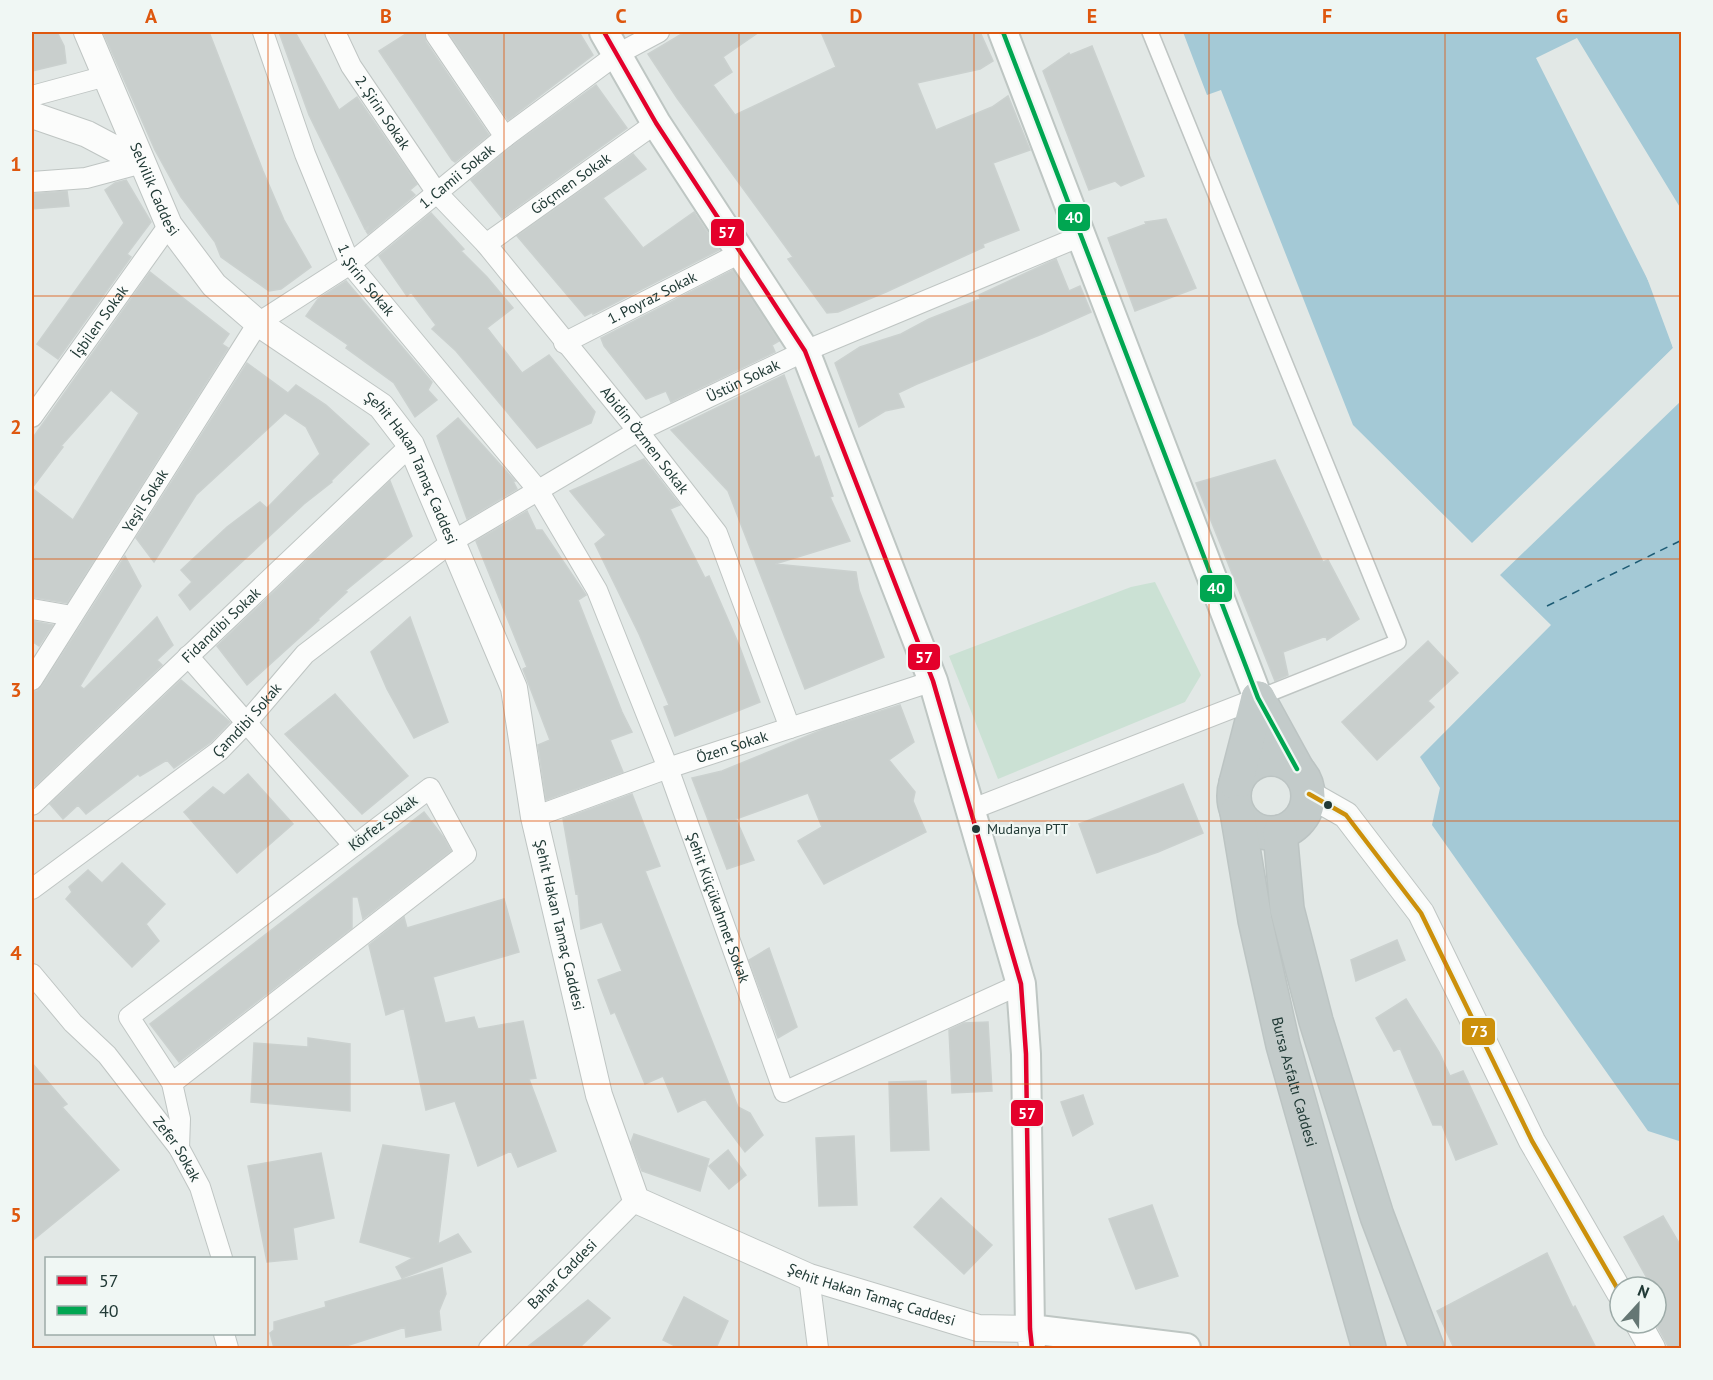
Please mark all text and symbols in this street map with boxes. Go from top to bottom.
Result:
text: A [145,3,158,29]
text: B [380,3,392,29]
text: C [615,3,627,29]
text: D [850,3,863,29]
text: E [1087,3,1097,29]
text: F [1322,3,1332,29]
text: G [1556,3,1568,29]
street label: 2. Şirin Sokak [351,72,415,154]
street label: Selvilik Caddesi [126,139,184,240]
street label: 1. Camii Sokak [415,139,499,213]
street label: Göçmen Sokak [527,148,615,218]
text: 1 [10,151,22,177]
line badge: 40 [1057,203,1091,232]
text: 40 [1065,207,1083,227]
line badge: 57 [710,218,745,247]
text: 57 [718,222,736,242]
street label: 1. Şirin Sokak [334,241,400,320]
street label: 1. Poyraz Sokak [604,266,700,328]
street label: İşbilen Sokak [67,281,132,362]
street label: Üstün Sokak [703,354,783,406]
street label: Abidin Özmen Sokak [597,382,694,498]
street label: Şehit Hakan Tamaç Caddesi [360,387,462,547]
text: 2 [10,414,22,440]
street label: Yeşil Sokak [118,465,173,536]
line badge: 40 [1199,574,1233,603]
text: 40 [1207,578,1225,598]
street label: Fidandibi Sokak [177,582,265,667]
line badge: 57 [907,643,941,671]
text: 57 [915,647,933,667]
text: 3 [10,677,22,703]
street label: Çamdibi Sokak [209,678,286,761]
street label: Özen Sokak [694,726,771,767]
street label: Körfez Sokak [344,790,422,855]
unlabelled marker [1322,799,1334,811]
place label: Mudanya PTT [987,820,1069,838]
marker: Mudanya PTT [970,823,982,835]
street label: Şehit Küçükahmet Sokak [683,830,754,986]
street label: Şehit Hakan Tamaç Caddesi [531,838,589,1012]
text: 4 [10,940,22,966]
street label: Bursa Asfaltı Caddesi [1268,1015,1321,1149]
line badge: 73 [1461,1017,1496,1046]
text: 73 [1470,1021,1488,1041]
line badge: 57 [1010,1099,1044,1127]
text: 57 [1018,1103,1036,1123]
street label: Zefer Sokak [149,1112,206,1186]
text: 5 [10,1202,22,1228]
street label: Bahar Caddesi [523,1235,601,1313]
legend [45,1257,255,1335]
street label: Şehit Hakan Tamaç Caddesi [785,1259,958,1330]
text: 57 [99,1269,119,1292]
north arrow [1608,1275,1668,1335]
text: N [1635,1280,1652,1302]
text: 40 [99,1299,119,1322]

